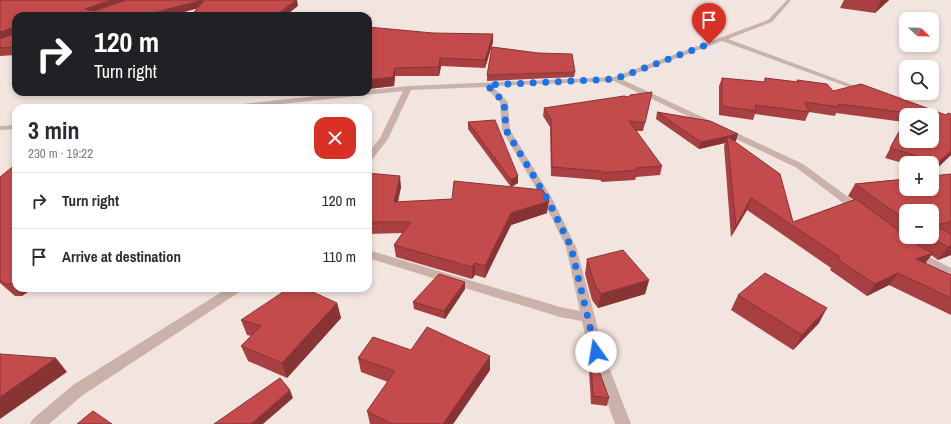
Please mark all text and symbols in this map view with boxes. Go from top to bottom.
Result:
pin [692,3,726,44]
icon: arrive [698,9,720,31]
north arrow [899,12,939,52]
map controls [899,12,939,244]
text: 120 m [94,23,159,61]
icon: right [28,28,80,80]
text: Turn right [94,59,157,84]
button: search [899,60,939,100]
button: layers [899,108,939,148]
text: 3 min [28,114,79,146]
button: close [314,117,356,159]
text: 230 m · 19:22 [28,145,93,162]
button: + [899,156,939,196]
icon: right [28,190,50,212]
text: Turn right [62,190,119,211]
text: 120 m [322,190,356,211]
button: − [899,204,939,244]
icon: arrive [28,246,50,268]
text: Arrive at destination [62,246,181,267]
text: 110 m [323,246,356,267]
position arrow [575,331,617,373]

